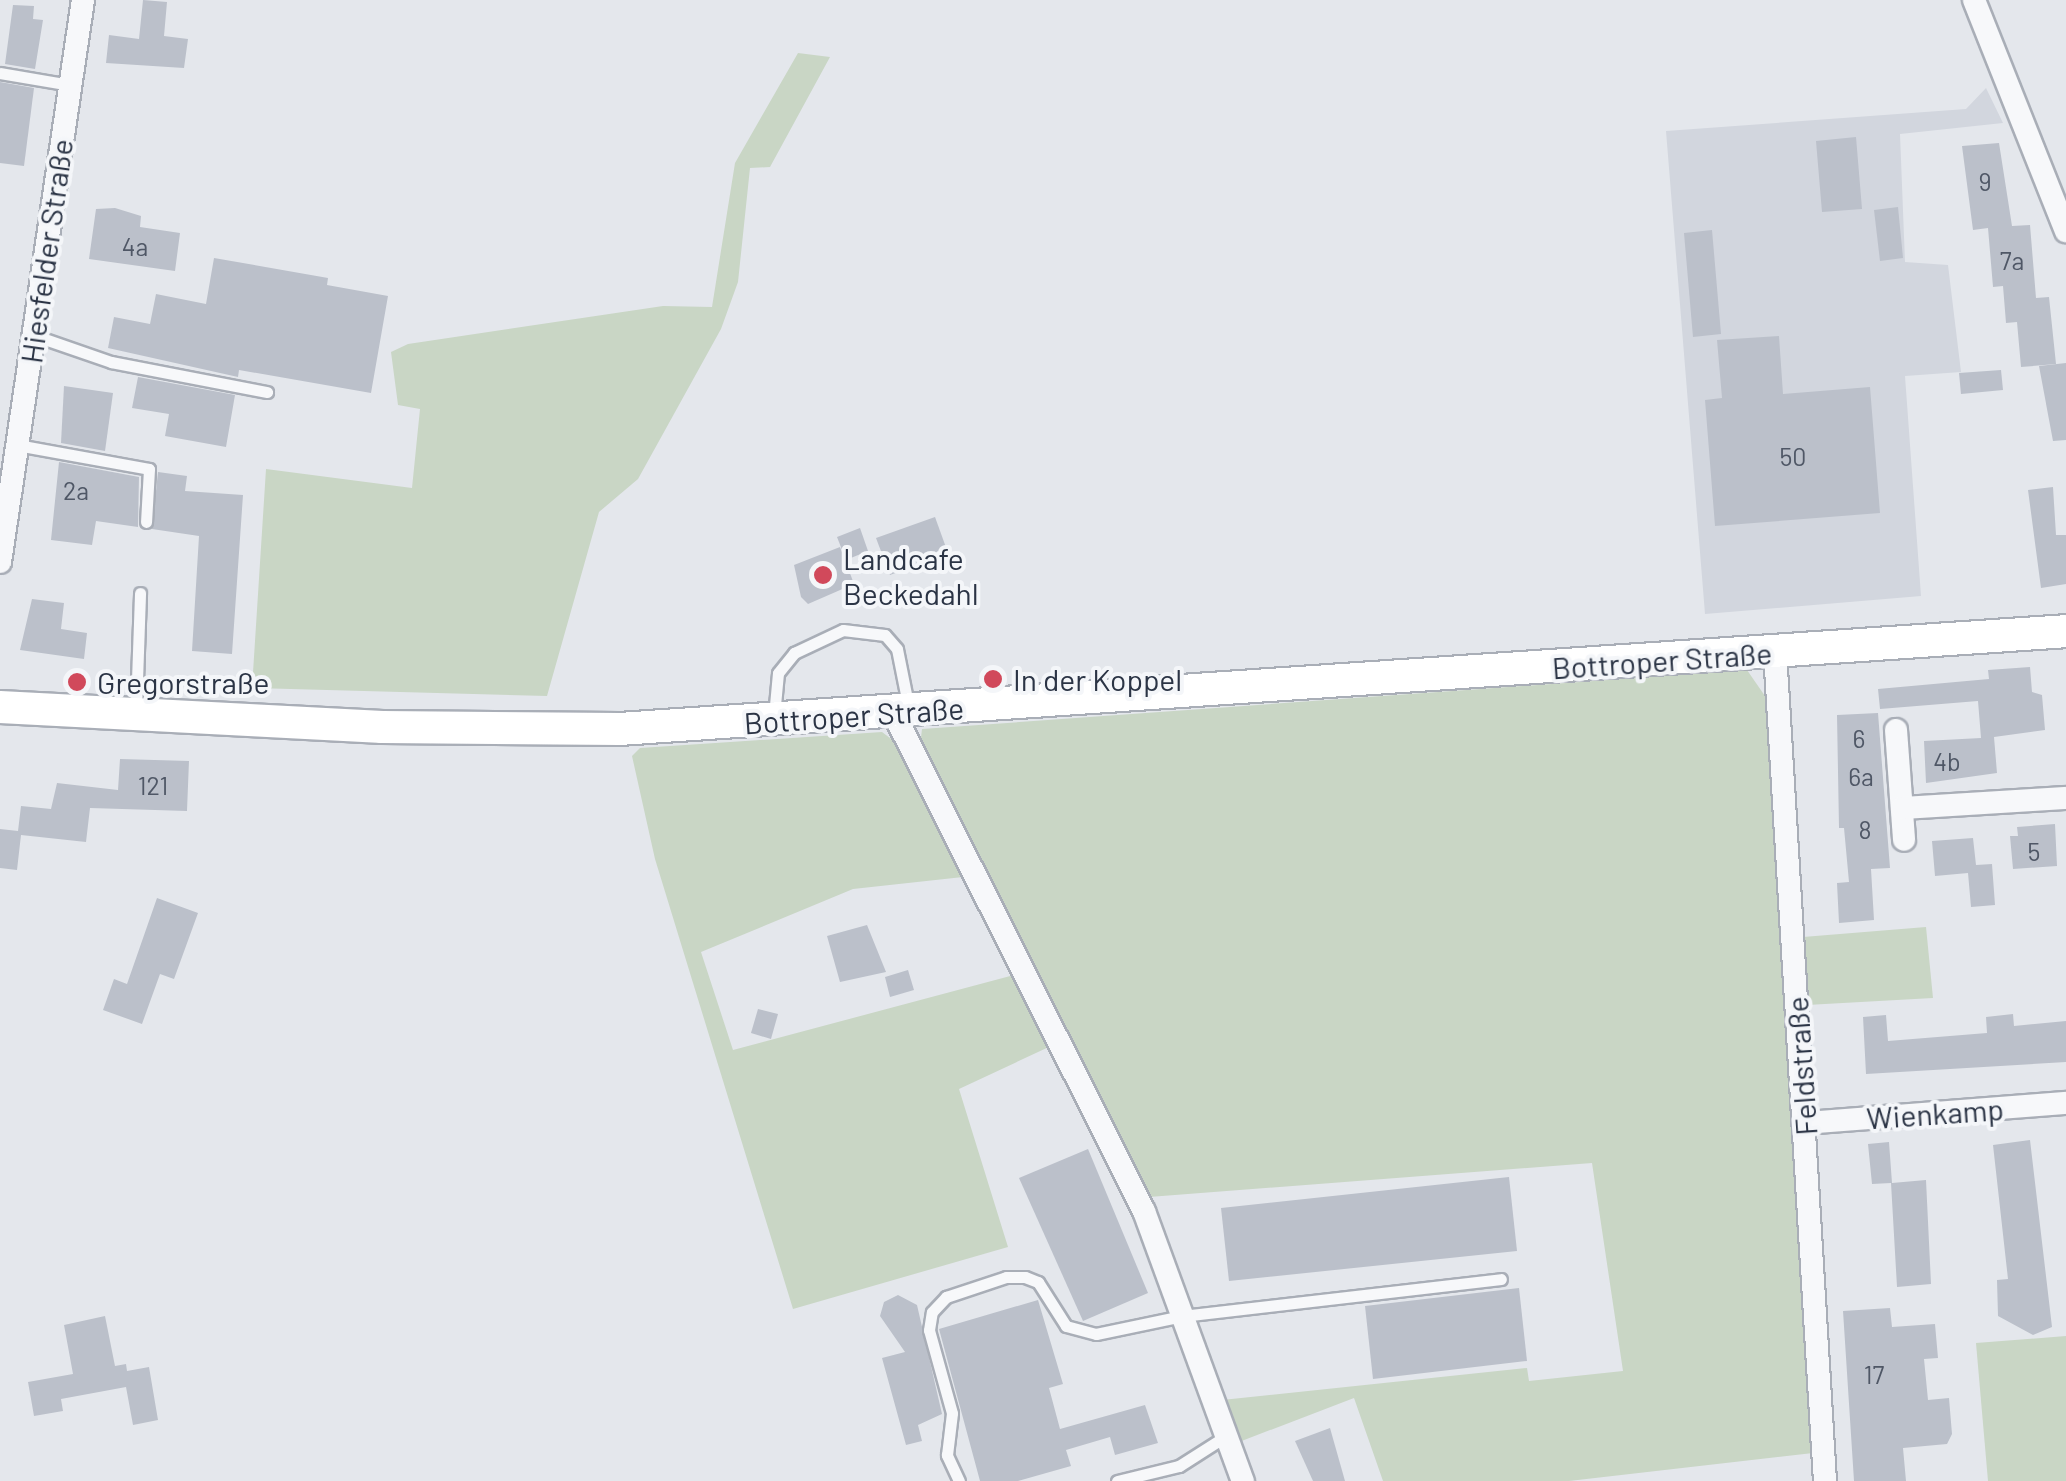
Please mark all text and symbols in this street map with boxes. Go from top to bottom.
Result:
street label: Hiesfelder Straße [12,137,80,365]
house number: 9 [1978,166,1992,196]
house number: 4a [122,231,148,261]
house number: 7a [2000,245,2024,275]
house number: 50 [1780,441,1806,471]
house number: 2a [63,475,89,505]
place label: Landcafe Beckedahl [843,540,979,610]
marker: Landcafe Beckedahl [812,564,834,586]
street label: Bottroper Straße [1551,634,1773,686]
place label: In der Koppel [1013,661,1182,697]
place label: Gregorstraße [97,664,270,700]
marker: In der Koppel [982,668,1004,690]
marker: Gregorstraße [66,671,88,693]
street label: Bottroper Straße [743,689,965,741]
house number: 6 [1853,723,1865,753]
house number: 4b [1933,746,1961,776]
house number: 6a [1848,761,1874,791]
house number: 121 [138,770,168,800]
house number: 8 [1858,814,1872,844]
house number: 5 [2028,836,2040,866]
street label: Feldstraße [1778,995,1824,1137]
street label: Wienkamp [1865,1090,2005,1136]
house number: 17 [1864,1359,1884,1389]

